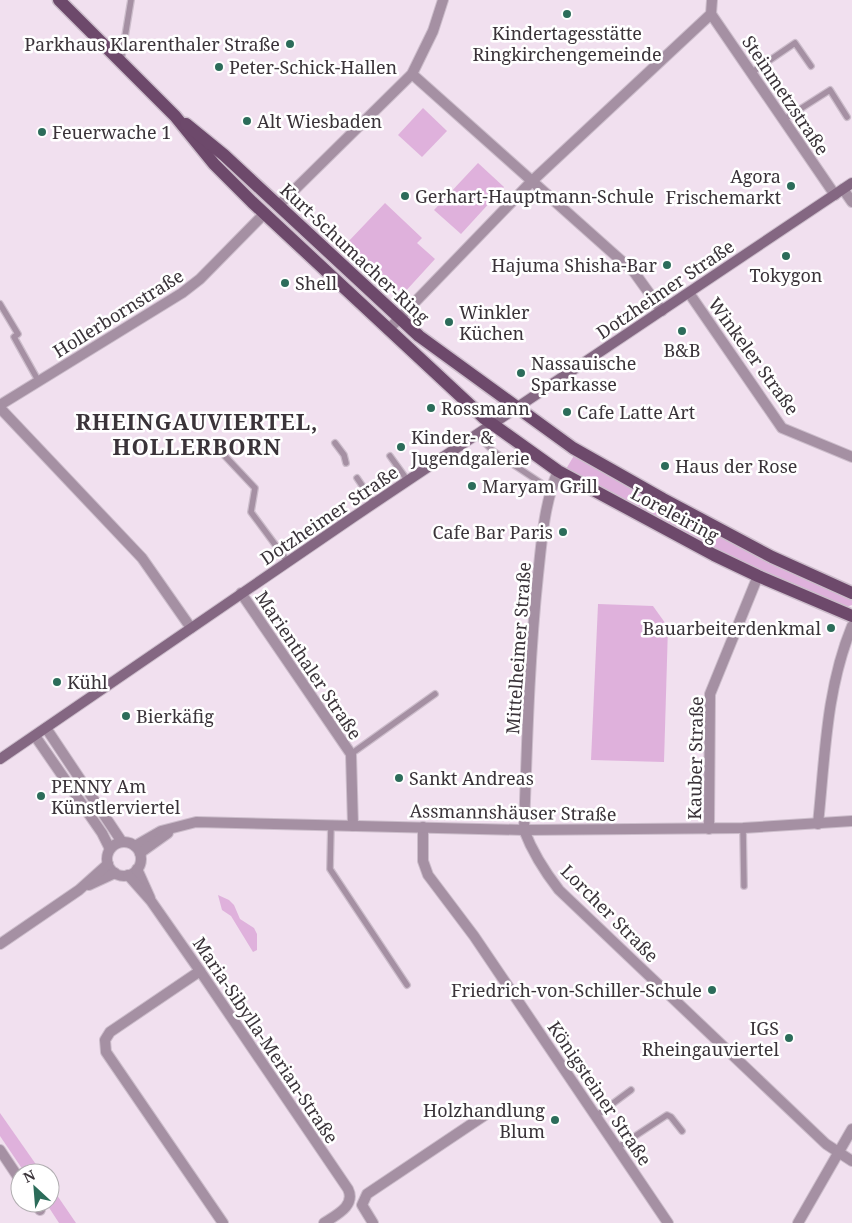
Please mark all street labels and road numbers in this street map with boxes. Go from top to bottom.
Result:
street label: Steinmetzstraße [737,31,835,159]
street label: Kurt-Schumacher-Ring [275,178,435,329]
street label: Dotzheimer Straße [591,234,739,344]
street label: Hollerbornstraße [48,263,188,363]
street label: Winkeler Straße [703,292,805,420]
street label: Dotzheimer Straße [255,460,403,570]
street label: Loreleiring [627,481,723,547]
street label: Mittelheimer Straße [500,561,536,735]
street label: Marienthaler Straße [250,586,368,744]
street label: Kauber Straße [682,696,708,820]
street label: Assmannshäuser Straße [409,798,617,826]
street label: Lorcher Straße [556,859,664,967]
street label: Maria-Sibylla-Merian-Straße [188,932,344,1148]
street label: Königsteiner Straße [543,1016,657,1170]

